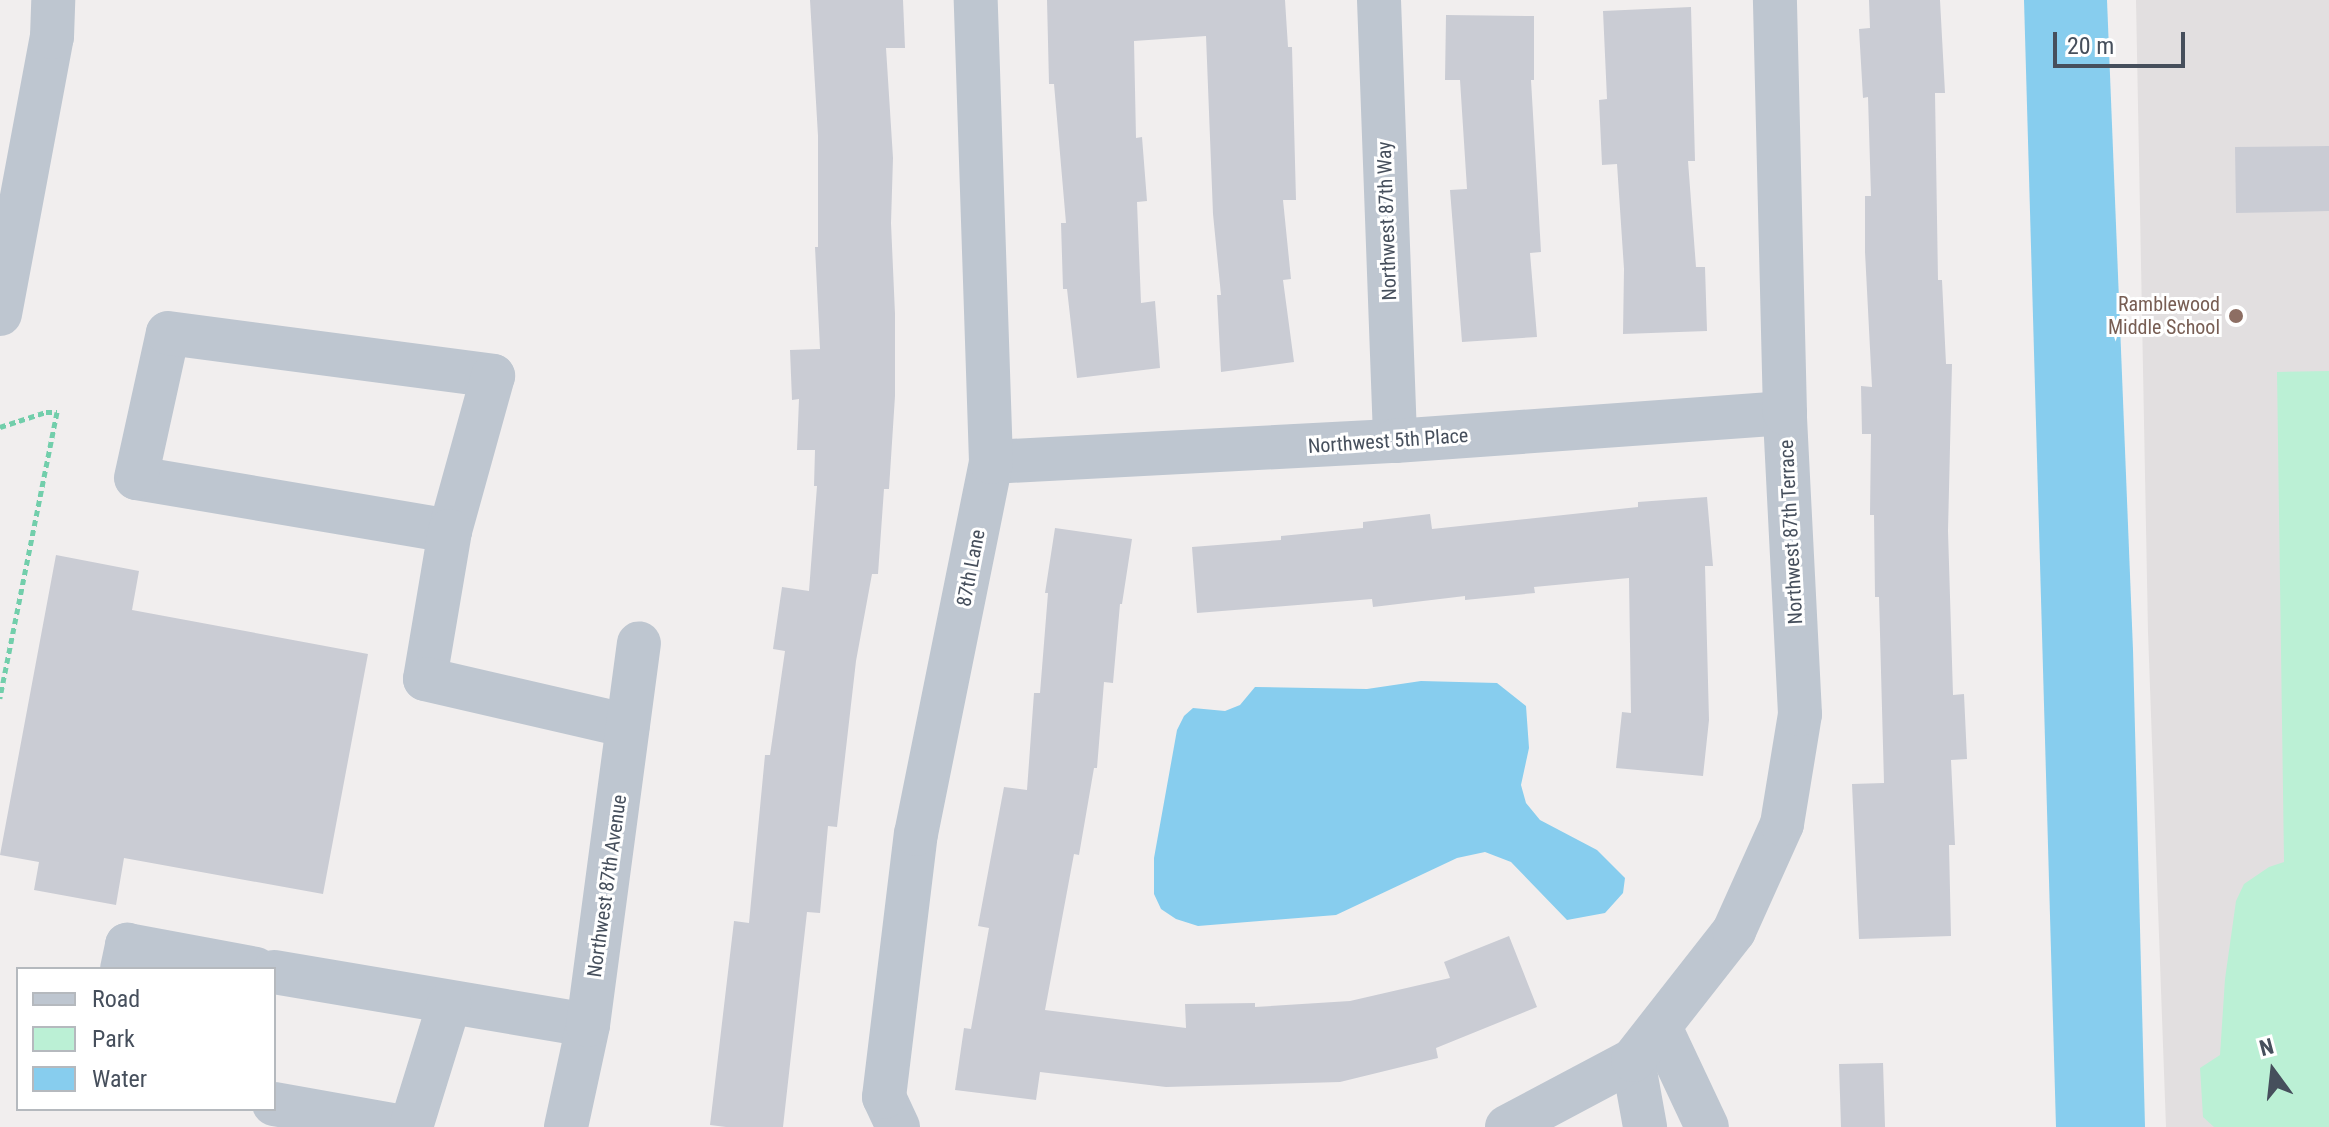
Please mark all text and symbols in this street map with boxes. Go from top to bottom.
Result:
scale bar [2057,16,2189,66]
text: 20 m [2067,32,2114,60]
street label: Northwest 87th Way [1372,141,1402,301]
place label: Ramblewood Middle School [2108,292,2220,339]
marker: Ramblewood Middle School [2227,307,2245,325]
street label: Northwest 5th Place [1307,423,1469,459]
street label: Northwest 87th Terrace [1774,439,1808,625]
street label: 87th Lane [952,527,990,609]
street label: Northwest 87th Avenue [582,793,632,979]
legend [16,967,276,1111]
text: Road [92,985,140,1013]
text: Park [92,1025,135,1053]
north arrow [2233,1031,2313,1111]
text: N [2257,1034,2276,1061]
text: Water [92,1065,147,1093]

